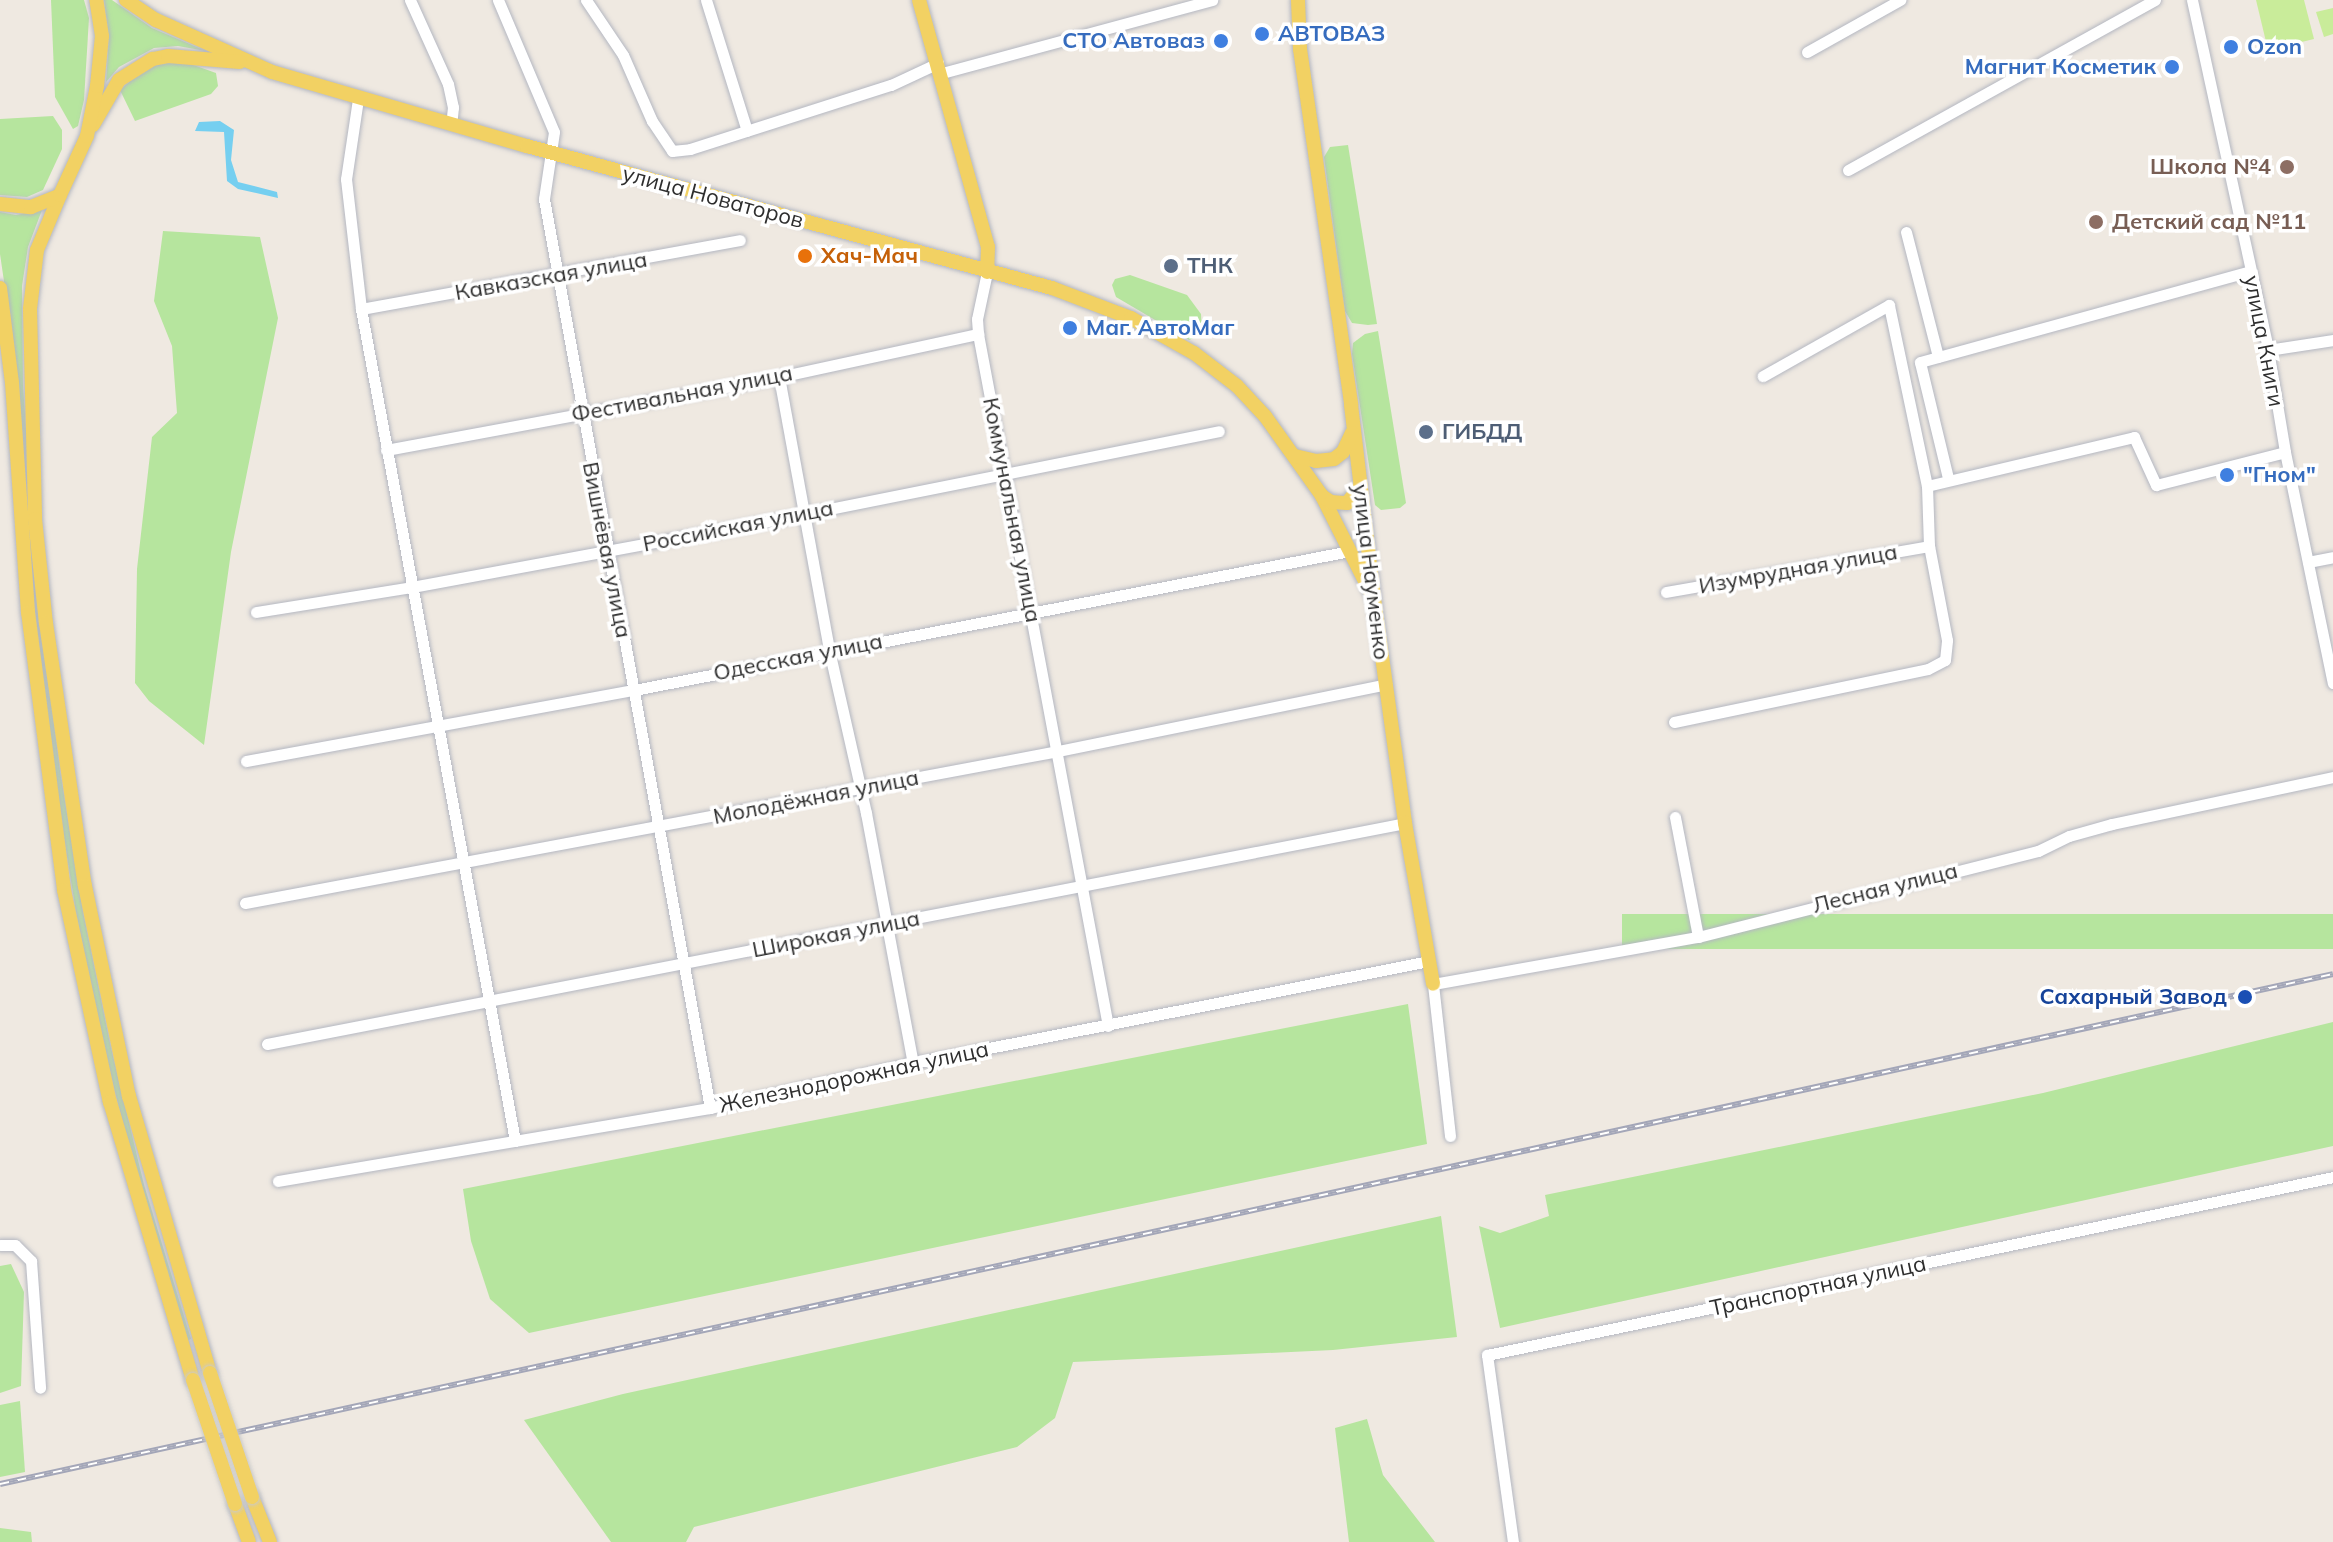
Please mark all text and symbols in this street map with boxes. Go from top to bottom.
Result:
place label: АВТОВАЗ [1278,21,1385,47]
marker: АВТОВАЗ [1253,25,1271,43]
place label: СТО Автоваз [1062,28,1205,54]
marker: СТО Автоваз [1212,32,1230,50]
place label: Ozon [2247,34,2302,60]
marker: Ozon [2222,38,2240,56]
place label: Магнит Косметик [1965,54,2156,80]
marker: Магнит Косметик [2163,58,2181,76]
place label: Школа №4 [2150,154,2271,180]
marker: Школа №4 [2278,158,2296,176]
street label: улица Новаторов [620,160,806,234]
place label: Детский сад №11 [2112,209,2306,235]
marker: Детский сад №11 [2087,213,2105,231]
place label: Хач-Мач [821,243,918,269]
street label: Кавказская улица [453,246,649,306]
marker: Хач-Мач [796,247,814,265]
place label: ТНК [1187,253,1233,279]
marker: ТНК [1162,257,1180,275]
street label: улица Книги [2238,273,2290,409]
place label: Маг. АвтоМаг [1086,315,1234,341]
marker: Маг. АвтоМаг [1061,319,1079,337]
street label: Фестивальная улица [569,360,795,428]
street label: Коммунальная улица [977,395,1047,625]
place label: ГИБДД [1442,419,1522,445]
marker: ГИБДД [1417,423,1435,441]
street label: Вишнёвая улица [577,460,637,640]
place label: "Гном" [2243,462,2316,488]
marker: "Гном" [2218,466,2236,484]
street label: улица Науменко [1347,483,1395,661]
street label: Российская улица [641,495,835,557]
street label: Изумрудная улица [1697,539,1899,599]
street label: Одесская улица [711,628,885,686]
street label: Молодёжная улица [711,764,921,830]
street label: Лесная улица [1810,857,1960,919]
street label: Широкая улица [750,905,922,963]
place label: Сахарный Завод [2039,984,2227,1010]
marker: Сахарный Завод [2234,986,2256,1008]
street label: Железнодорожная улица [717,1036,991,1118]
street label: Транспортная улица [1707,1250,1929,1322]

